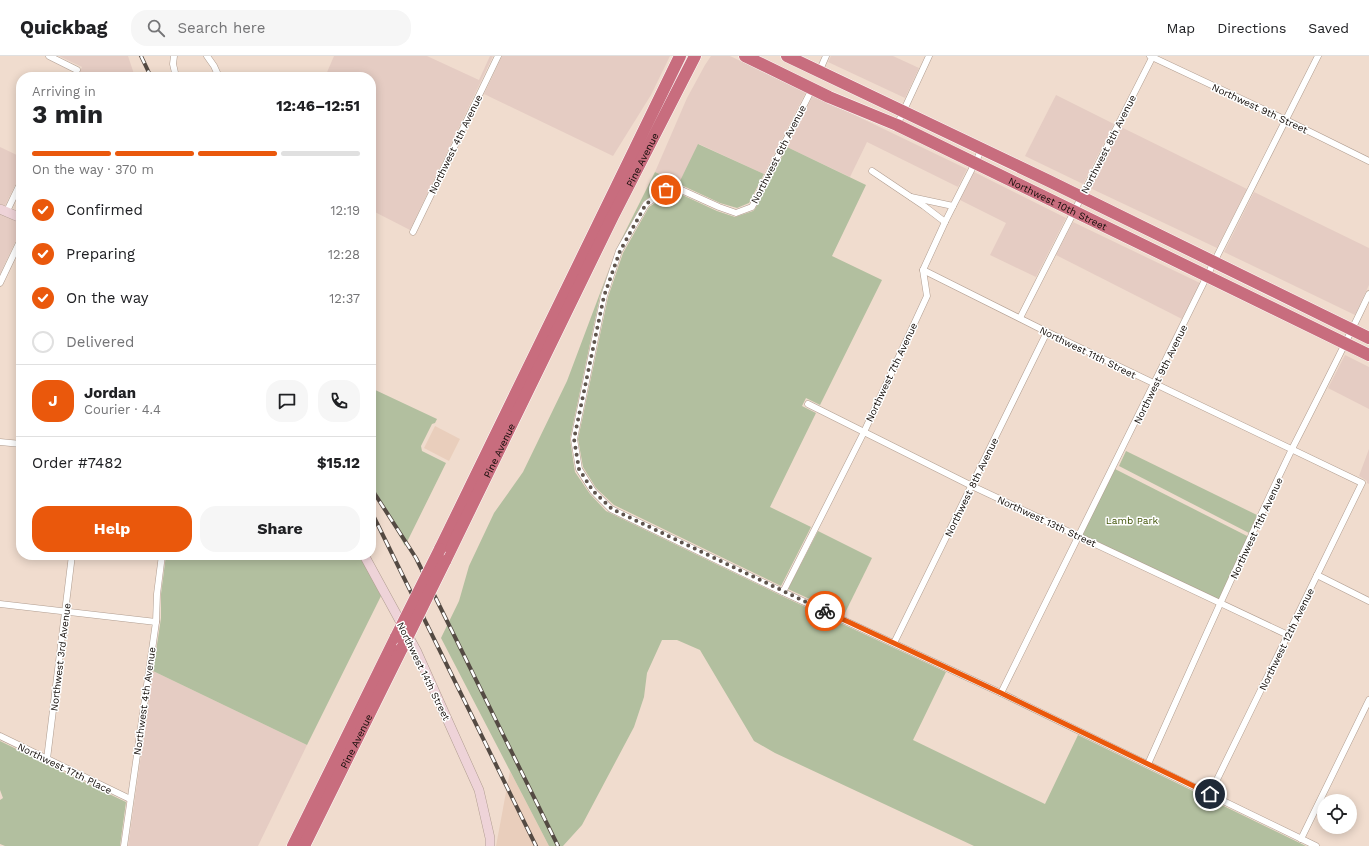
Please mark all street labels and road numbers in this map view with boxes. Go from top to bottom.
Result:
street label: Northwest 9th Street [1210,81,1310,136]
street label: Northwest 4th Avenue [427,93,484,196]
street label: Northwest 8th Avenue [1079,93,1138,195]
street label: Northwest 6th Avenue [749,103,808,205]
street label: Pine Avenue [624,131,661,189]
street label: Northwest 10th Street [1007,175,1109,233]
street label: Northwest 7th Avenue [864,321,919,424]
street label: Northwest 9th Avenue [1132,323,1189,426]
street label: Northwest 11th Street [1038,324,1138,381]
street label: Pine Avenue [481,421,517,480]
street label: Northwest 8th Avenue [943,436,1000,539]
street label: Northwest 11th Avenue [1228,476,1285,581]
street label: Northwest 13th Street [996,494,1099,550]
street label: Northwest 12th Avenue [1257,586,1316,692]
street label: Northwest 3rd Avenue [48,602,73,712]
street label: Northwest 14th Street [395,620,452,723]
street label: Northwest 4th Avenue [131,646,158,756]
street label: Pine Avenue [338,712,375,770]
street label: Northwest 17th Place [16,741,114,796]

